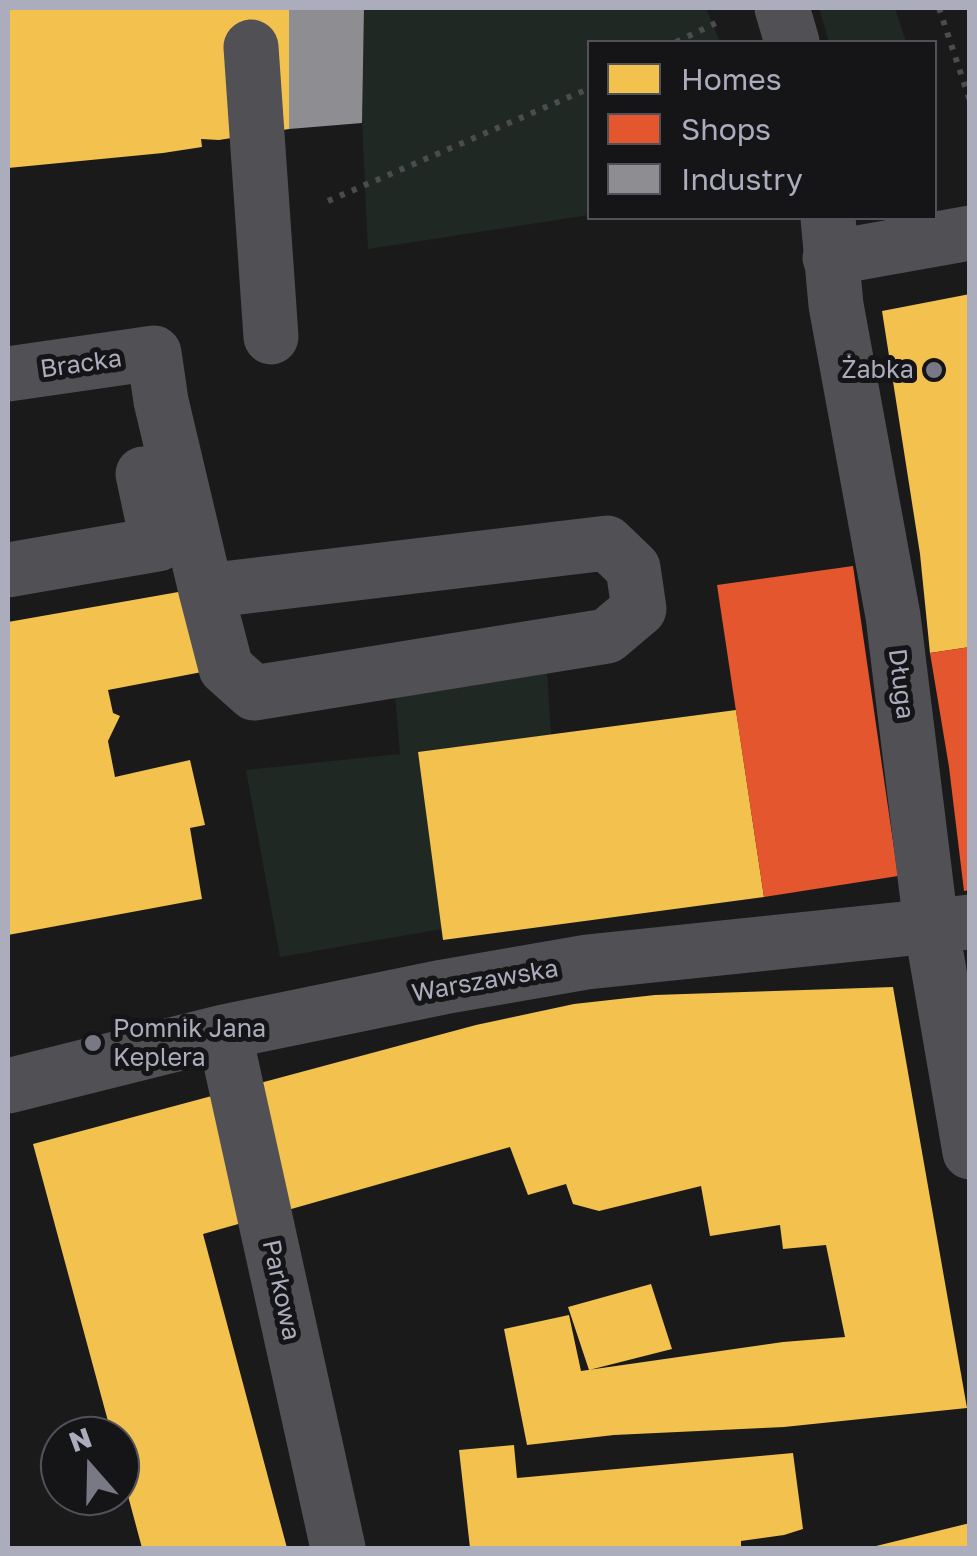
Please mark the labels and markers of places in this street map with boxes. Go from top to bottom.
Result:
place label: Żabka [842,355,914,385]
marker: Żabka [923,359,945,381]
place label: Pomnik Jana Keplera [113,1014,266,1073]
marker: Pomnik Jana Keplera [82,1032,104,1054]

